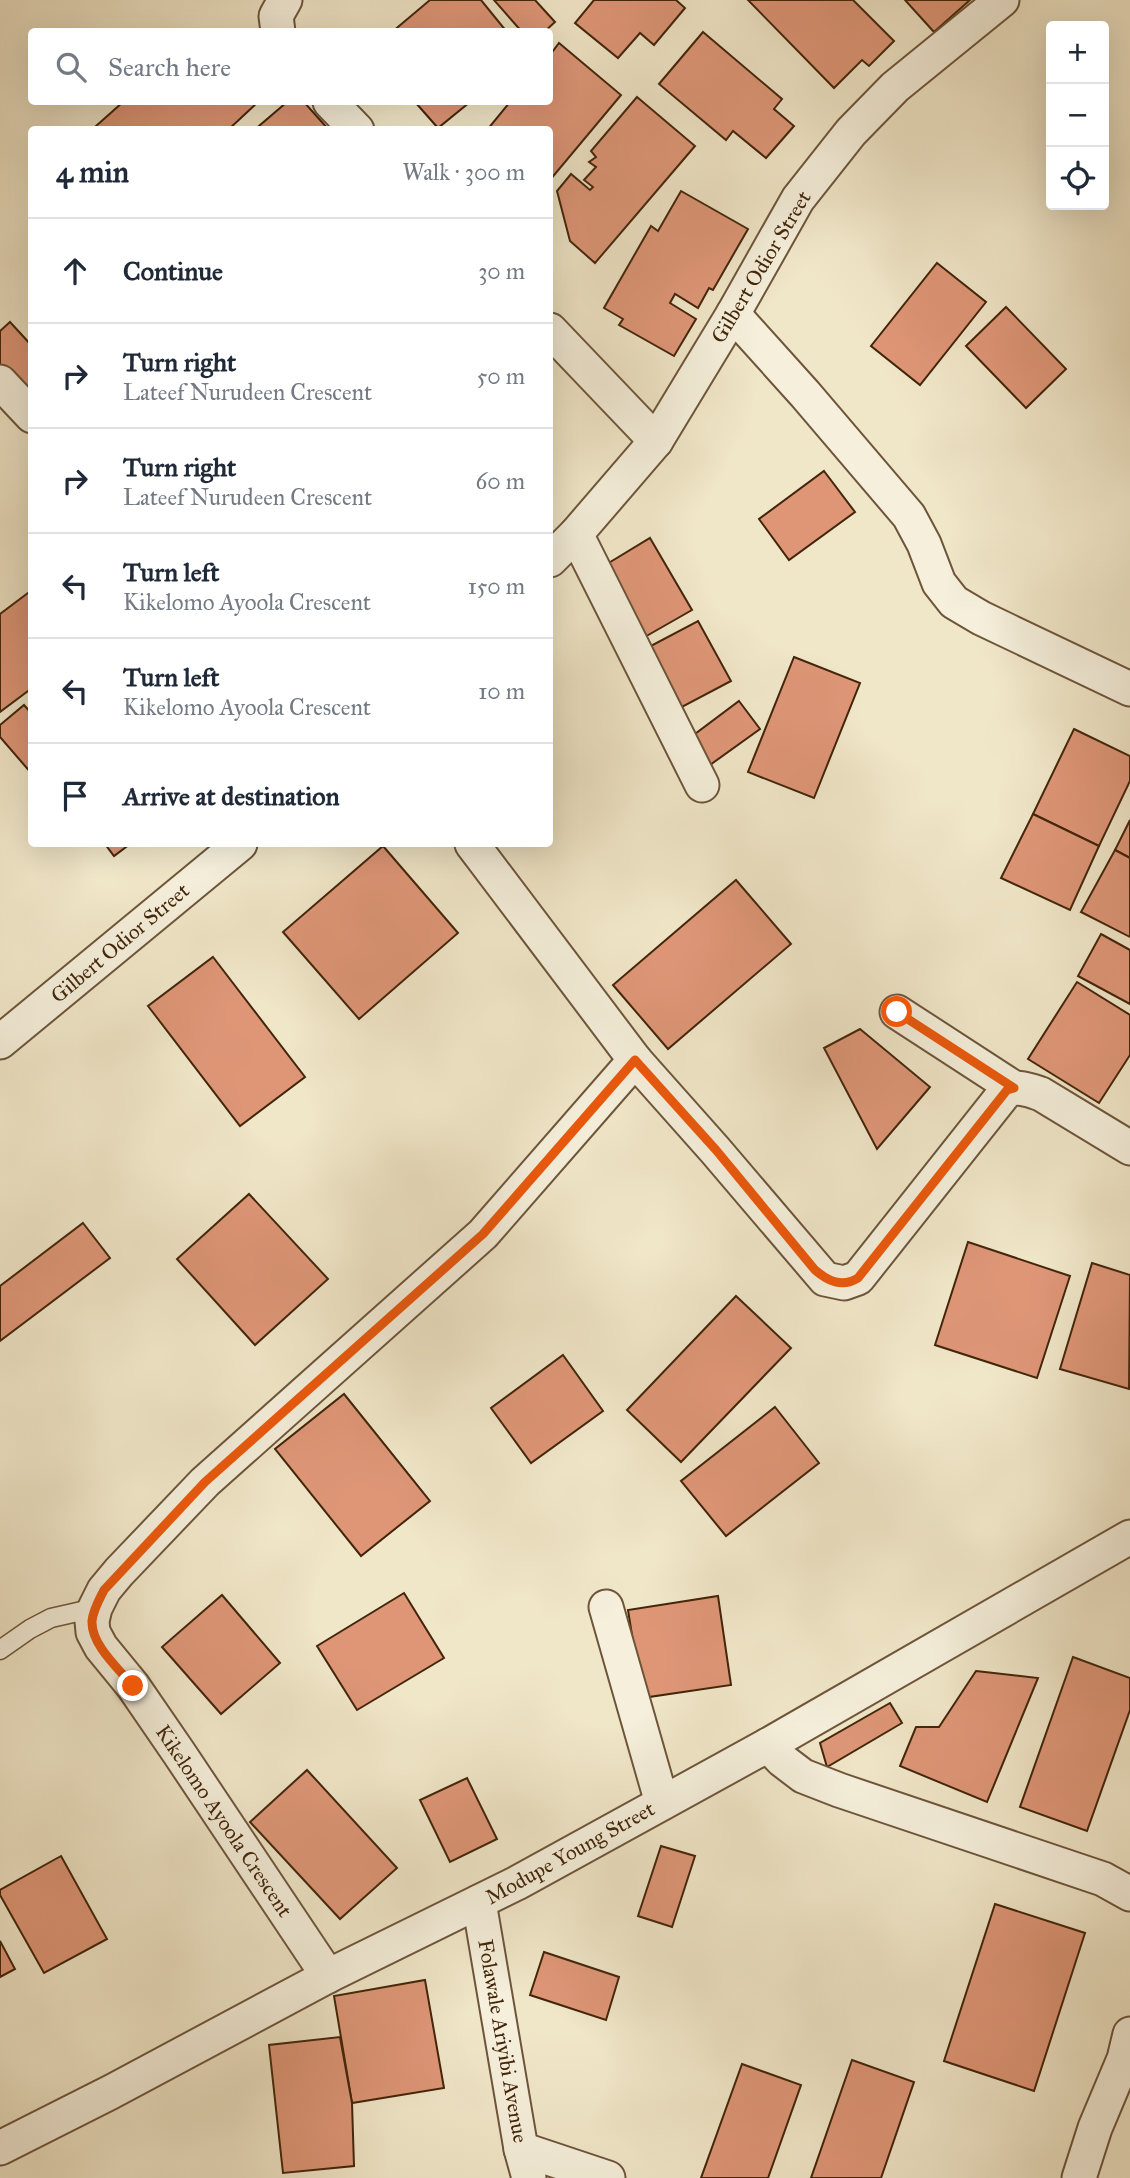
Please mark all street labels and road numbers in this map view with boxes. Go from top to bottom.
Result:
street label: Gilbert Odior Street [705,186,817,348]
street label: Gilbert Odior Street [45,877,195,1009]
street label: Kikelomo Ayoola Crescent [150,1720,298,1923]
street label: Modupe Young Street [481,1795,660,1910]
street label: Folawale Ariyibi Avenue [472,1937,534,2145]

